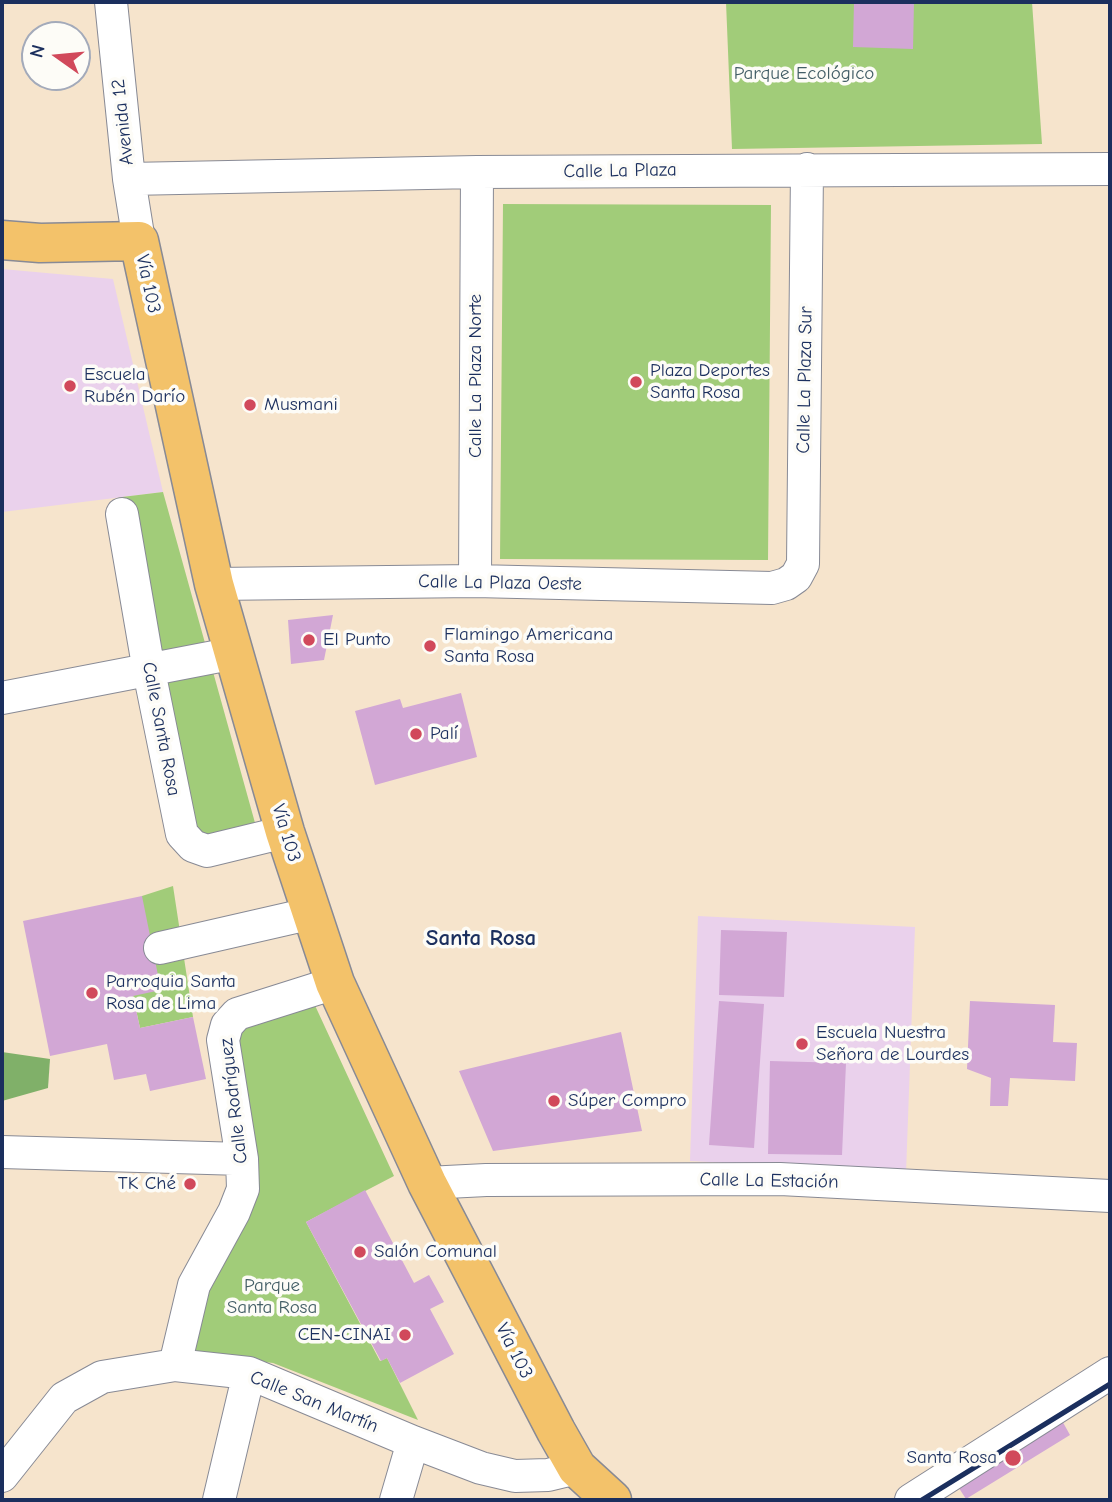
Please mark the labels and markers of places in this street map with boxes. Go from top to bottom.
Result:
place label: Plaza Deportes Santa Rosa [650,360,770,404]
place label: Escuela Rubén Darío [84,364,185,408]
marker: Plaza Deportes Santa Rosa [628,374,644,390]
marker: Escuela Rubén Darío [62,378,78,394]
place label: Musmani [264,394,338,416]
marker: Musmani [242,397,258,413]
place label: Flamingo Americana Santa Rosa [444,624,613,668]
place label: El Punto [323,629,391,651]
marker: El Punto [301,632,317,648]
marker: Flamingo Americana Santa Rosa [422,638,438,654]
place label: Palí [430,723,458,745]
marker: Palí [408,726,424,742]
place label: Parroquia Santa Rosa de Lima [106,971,236,1015]
marker: Parroquia Santa Rosa de Lima [84,985,100,1001]
place label: Escuela Nuestra Señora de Lourdes [816,1022,969,1066]
marker: Escuela Nuestra Señora de Lourdes [794,1036,810,1052]
place label: Súper Compro [568,1090,686,1112]
marker: Súper Compro [546,1093,562,1109]
place label: TK Ché [118,1173,176,1195]
marker: TK Ché [182,1176,198,1192]
place label: Salón Comunal [374,1241,497,1263]
marker: Salón Comunal [352,1244,368,1260]
place label: CEN-CINAI [298,1324,391,1346]
marker: CEN-CINAI [397,1327,413,1343]
place label: Santa Rosa [907,1447,997,1469]
marker: Santa Rosa [1003,1448,1023,1468]

